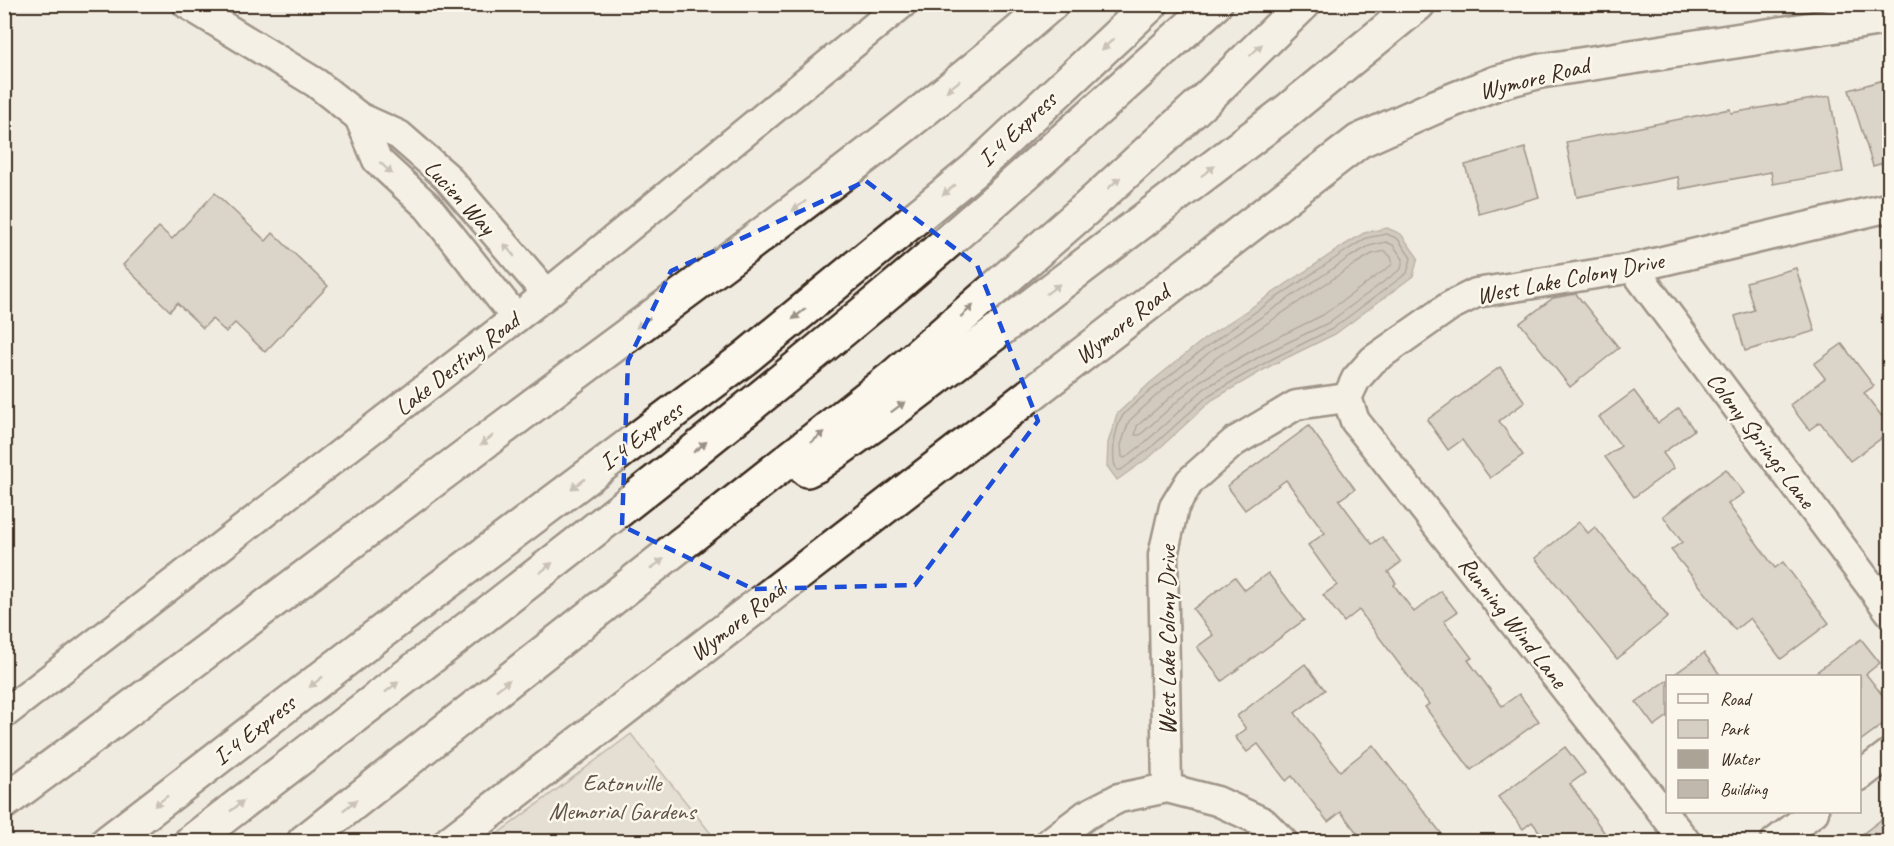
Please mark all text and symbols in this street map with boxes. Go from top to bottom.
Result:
one-way arrow [1101,37,1116,51]
one-way arrow [1249,43,1264,57]
street label: Wymore Road [1476,49,1596,106]
one-way arrow [945,80,961,93]
street label: I-4 Express [971,84,1064,173]
street label: Lucien Way [418,153,503,242]
one-way arrow [379,161,394,175]
one-way arrow [1200,165,1216,177]
one-way arrow [1106,176,1121,190]
one-way arrow [942,184,957,196]
one-way arrow [792,200,808,212]
one-way arrow [502,242,515,258]
street label: West Lake Colony Drive [1474,245,1668,311]
street label: Wymore Road [1068,275,1178,370]
one-way arrow [1045,283,1061,295]
street label: Lake Destiny Road [388,304,528,422]
one-way arrow [959,305,974,318]
one-way arrow [791,308,807,321]
one-way arrow [636,317,652,329]
street label: Colony Springs Lane [1700,366,1823,516]
street label: I-4 Express [593,394,690,477]
one-way arrow [890,401,906,413]
one-way arrow [810,431,826,444]
one-way arrow [479,433,494,445]
one-way arrow [692,442,707,454]
one-way arrow [570,478,586,490]
street label: West Lake Colony Drive [1152,543,1182,735]
street label: Running Wind Lane [1452,550,1575,696]
one-way arrow [649,559,664,571]
one-way arrow [539,562,554,574]
street label: Wymore Road [683,572,793,667]
legend [1666,675,1861,813]
one-way arrow [308,676,324,689]
one-way arrow [496,679,511,691]
one-way arrow [383,681,399,693]
street label: I-4 Express [207,687,303,772]
text: Road [1720,688,1753,710]
text: Park [1720,718,1750,740]
text: Water [1720,748,1761,770]
park label: Eatonville Memorial Gardens [549,768,698,826]
text: Building [1720,778,1769,800]
one-way arrow [154,795,170,807]
one-way arrow [342,799,358,812]
one-way arrow [230,800,245,812]

